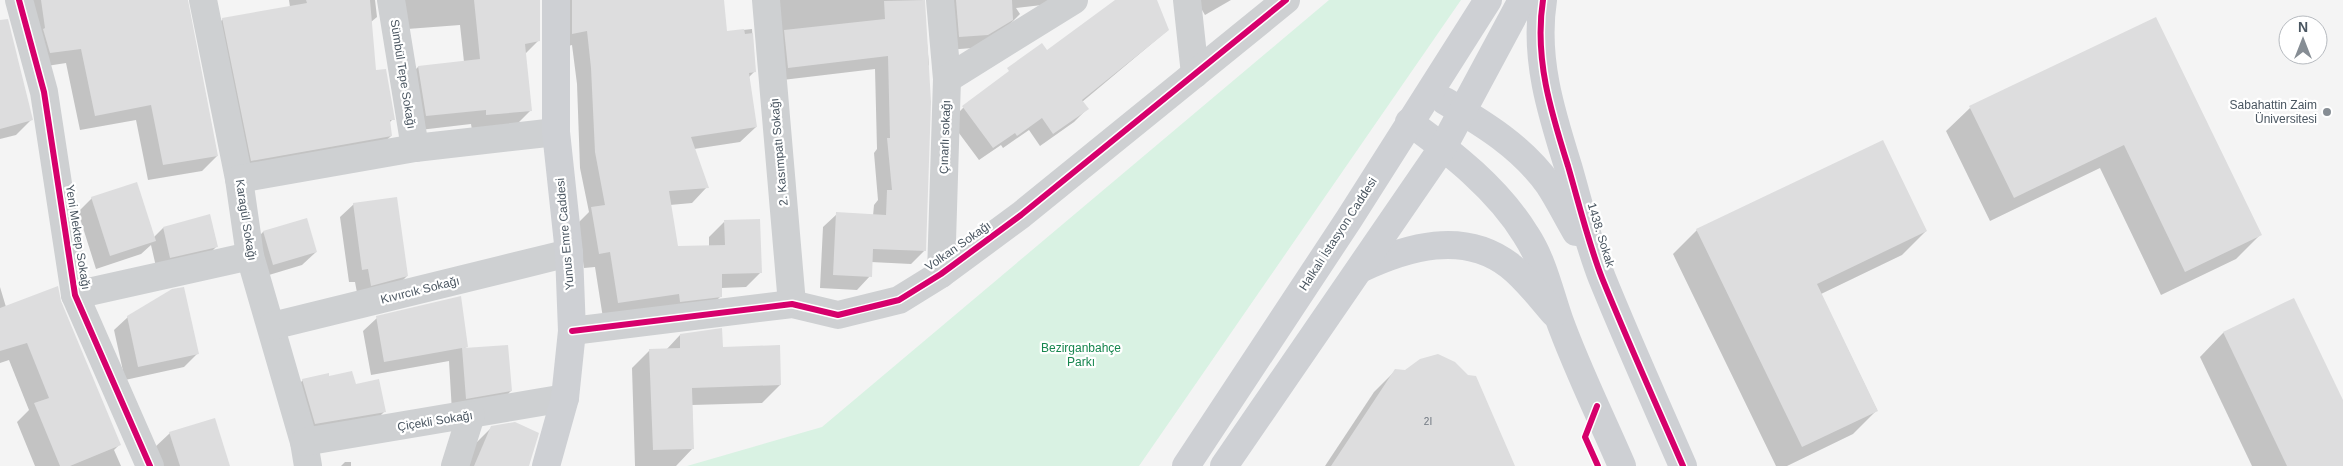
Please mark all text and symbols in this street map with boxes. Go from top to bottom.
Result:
north arrow [2278,15,2328,65]
street label: Sümbül Tepe Sokağı [387,18,419,130]
text: N [2298,19,2308,35]
street label: 2. Kasımpatı Sokağı [767,98,791,206]
place label: Sabahattin Zaim Üniversitesi [2230,98,2317,126]
street label: Çınarlı sokağı [937,100,953,174]
marker: Sabahattin Zaim Üniversitesi [2321,106,2333,118]
street label: Halkalı İstasyon Caddesi [1296,175,1380,293]
street label: Yunus Emre Caddesi [553,177,577,291]
street label: Karagül Sokağı [233,178,259,262]
street label: Yeni Mektep Sokağı [63,183,93,291]
street label: 1438. Sokak [1585,201,1618,270]
street label: Volkan Sokağı [923,218,993,274]
street label: Kıvırcık Sokağı [379,273,461,307]
park label: Bezirganbahçe Parkı [1041,341,1121,369]
street label: Çiçekli Sokağı [396,408,474,434]
house number: 2I [1424,416,1432,427]

